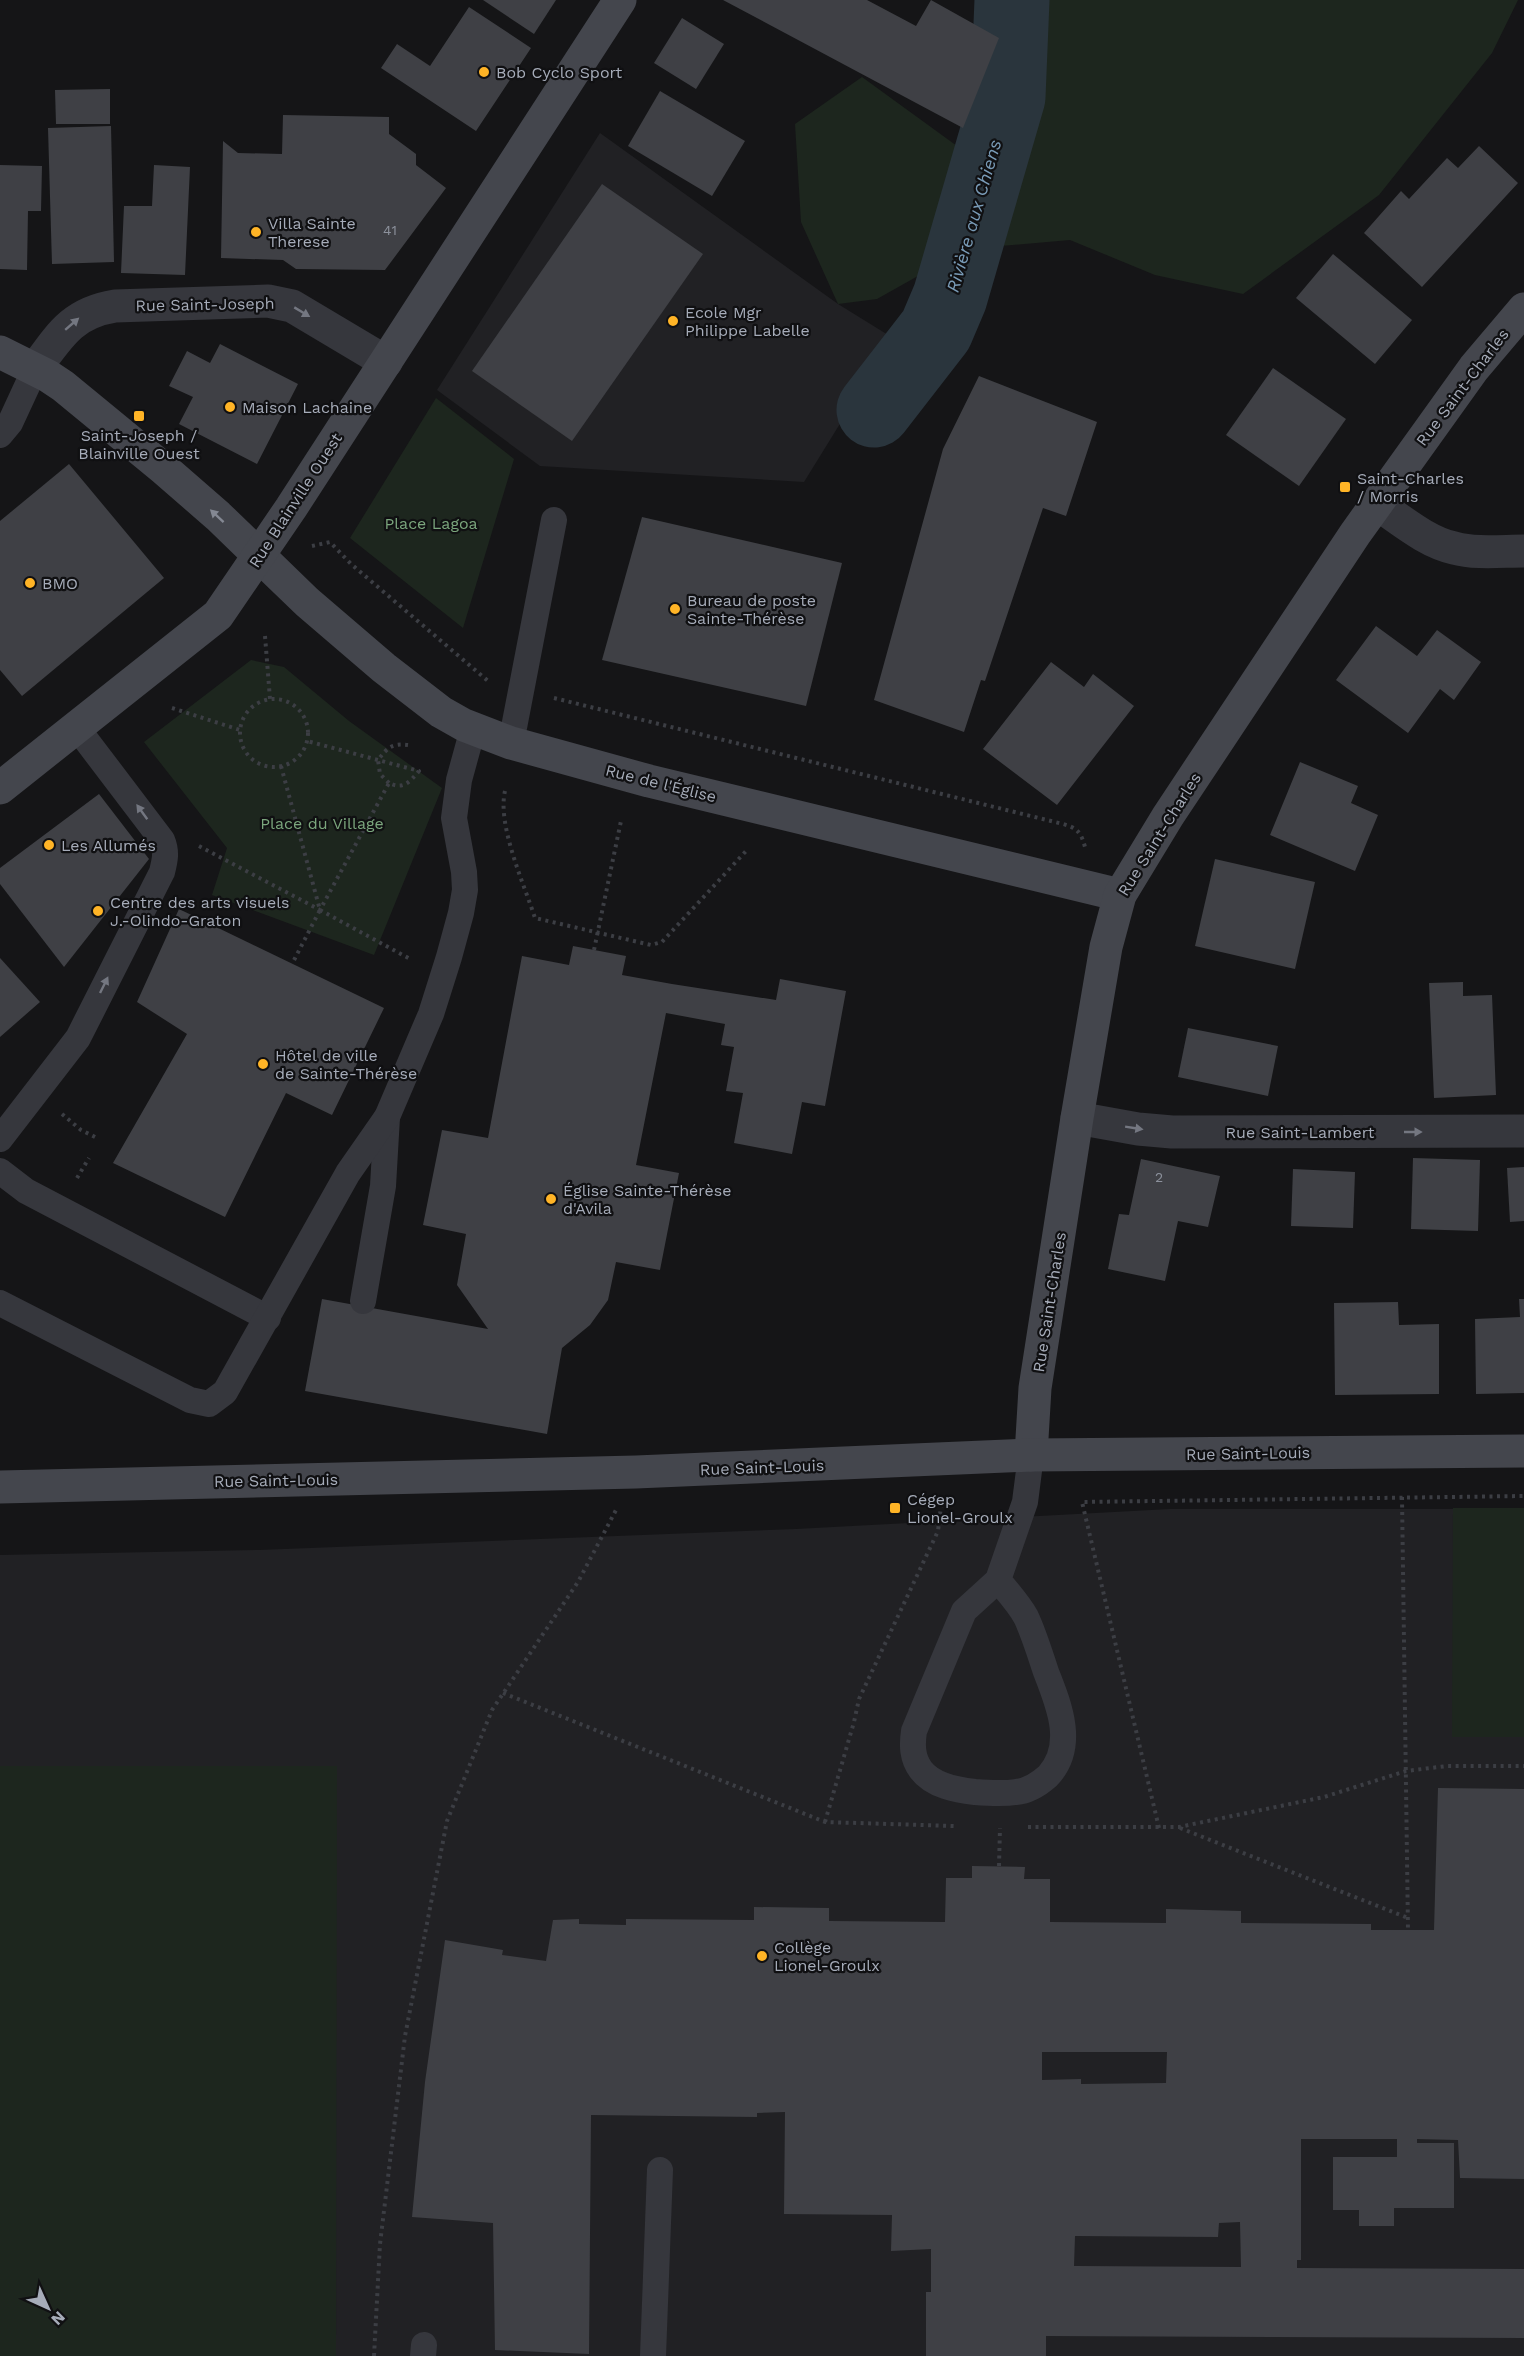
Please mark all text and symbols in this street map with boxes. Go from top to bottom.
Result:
place label: Bob Cyclo Sport [496,63,623,82]
marker: Bob Cyclo Sport [477,65,491,79]
water label: Rivière aux Chiens [942,137,1005,294]
place label: Villa Sainte Therese [268,214,356,251]
house number: 41 [383,222,397,238]
marker: Villa Sainte Therese [249,225,263,239]
street label: Rue Saint-Joseph [135,294,275,315]
place label: Ecole Mgr Philippe Labelle [685,303,810,340]
one-way arrow [294,307,310,318]
marker: Ecole Mgr Philippe Labelle [666,314,680,328]
one-way arrow [64,318,79,331]
street label: Rue Saint-Charles [1412,325,1513,450]
place label: Maison Lachaine [242,398,372,417]
marker: Maison Lachaine [223,400,237,414]
marker: Saint-Joseph / Blainville Ouest [132,409,146,423]
place label: Saint-Joseph / Blainville Ouest [78,426,200,463]
street label: Rue Blainville Ouest [245,429,346,571]
place label: Saint-Charles / Morris [1357,469,1464,506]
marker: Saint-Charles / Morris [1338,480,1352,494]
one-way arrow [209,509,224,523]
park label: Place Lagoa [384,514,478,533]
place label: BMO [42,574,78,593]
marker: BMO [23,576,37,590]
place label: Bureau de poste Sainte-Thérèse [687,591,816,628]
marker: Bureau de poste Sainte-Thérèse [668,602,682,616]
street label: Rue de l'Église [603,761,718,806]
street label: Rue Saint-Charles [1114,769,1205,899]
one-way arrow [135,804,148,820]
park label: Place du Village [260,814,384,833]
place label: Les Allumés [61,836,156,855]
marker: Les Allumés [42,838,56,852]
place label: Centre des arts visuels J.-Olindo-Graton [110,893,290,930]
marker: Centre des arts visuels J.-Olindo-Graton [91,904,105,918]
one-way arrow [100,977,109,994]
place label: Hôtel de ville de Sainte-Thérèse [275,1046,417,1083]
marker: Hôtel de ville de Sainte-Thérèse [256,1057,270,1071]
street label: Rue Saint-Lambert [1226,1123,1375,1142]
one-way arrow [1125,1124,1144,1133]
one-way arrow [1403,1127,1422,1137]
house number: 2 [1155,1169,1163,1185]
place label: Église Sainte-Thérèse d'Avila [563,1181,731,1218]
marker: Église Sainte-Thérèse d'Avila [544,1192,558,1206]
street label: Rue Saint-Charles [1029,1231,1070,1374]
street label: Rue Saint-Louis [1186,1443,1310,1464]
street label: Rue Saint-Louis [700,1456,825,1479]
street label: Rue Saint-Louis [214,1470,338,1491]
place label: Cégep Lionel-Groulx [907,1490,1013,1527]
marker: Cégep Lionel-Groulx [888,1501,902,1515]
place label: Collège Lionel-Groulx [774,1938,880,1975]
marker: Collège Lionel-Groulx [755,1949,769,1963]
north arrow [18,2278,78,2338]
text: N [47,2307,69,2329]

